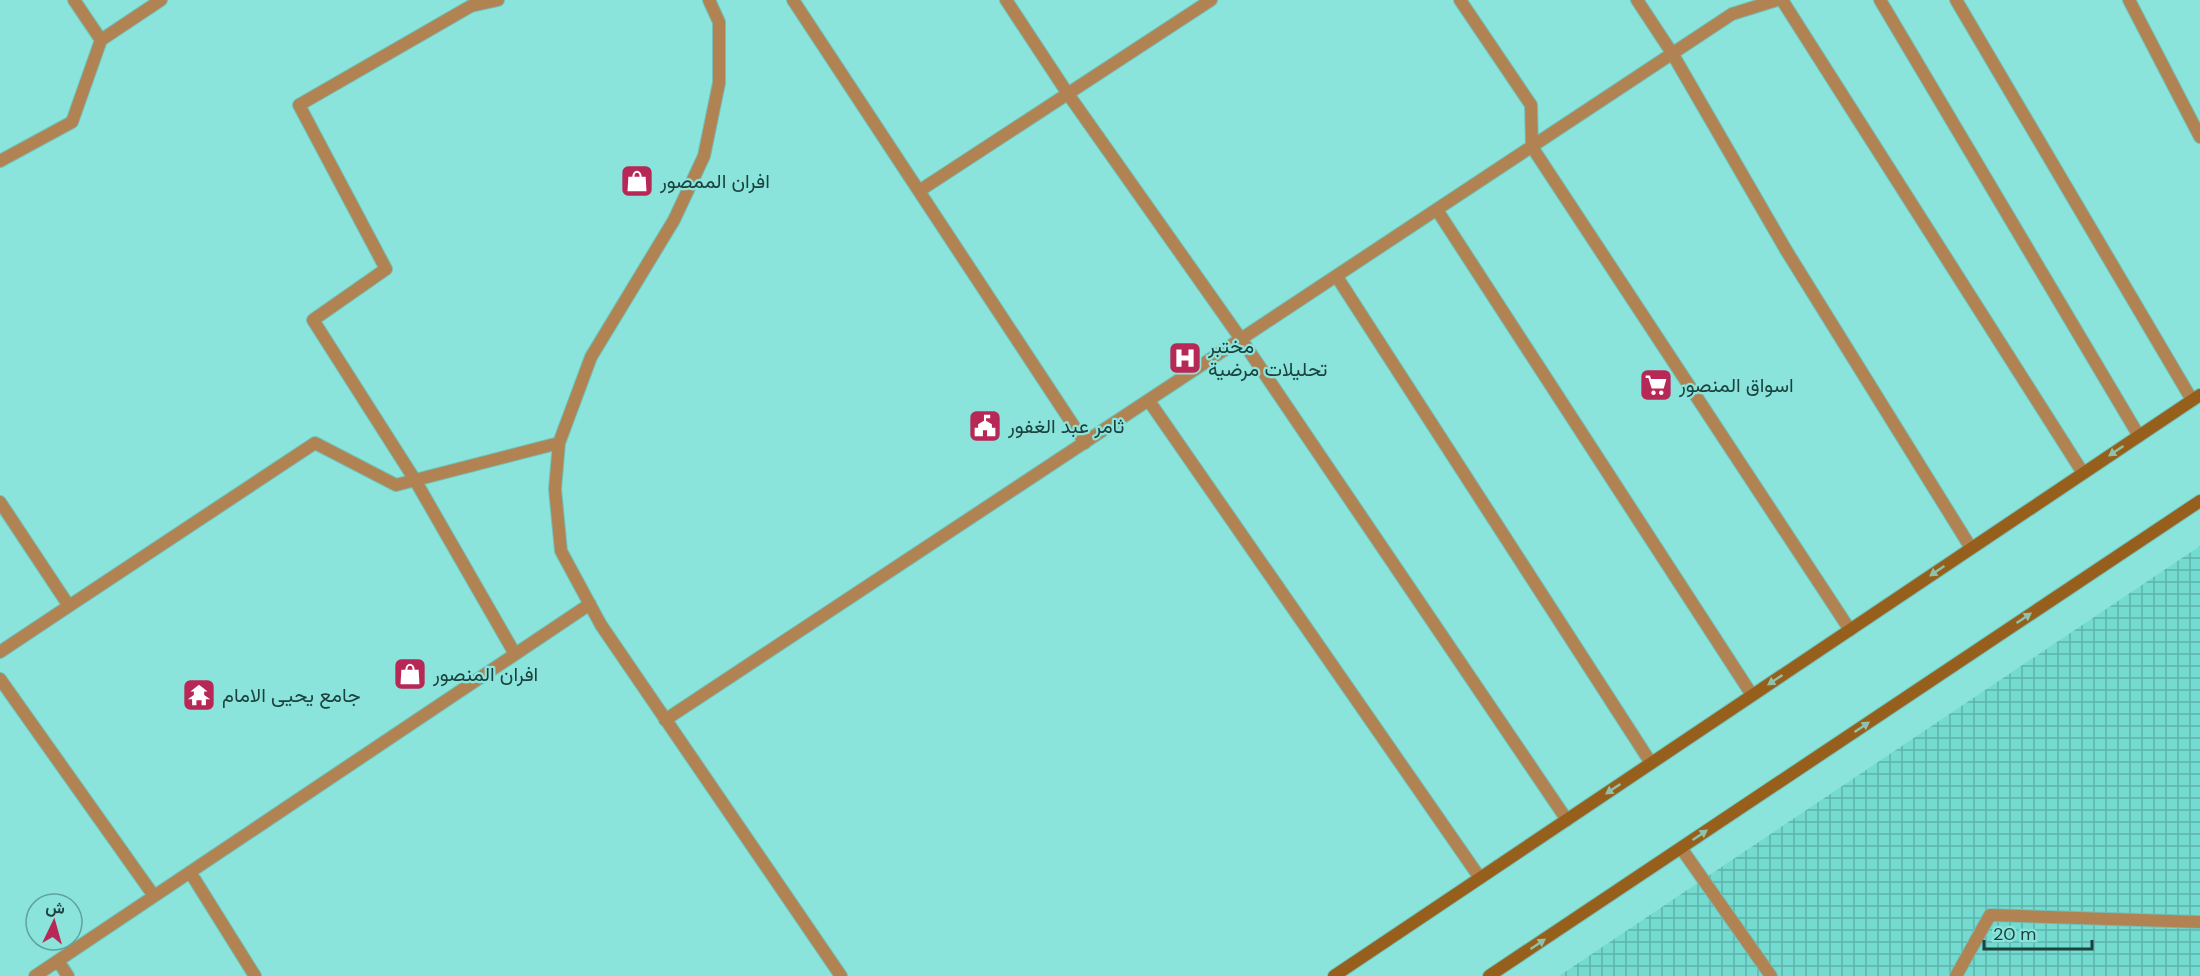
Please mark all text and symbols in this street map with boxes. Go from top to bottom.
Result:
shop icon: افران الممصور [619,163,655,199]
place label: افران الممصور [659,168,770,194]
place label: مختبر تحليلات مرضية [1207,333,1327,382]
hospital icon: مختبر تحليلات مرضية [1167,340,1203,376]
supermarket icon: اسواق المنصور [1638,367,1674,403]
place label: اسواق المنصور [1678,372,1794,398]
public building icon: ثامر عبد الغفور [967,408,1003,444]
place label: ثامر عبد الغفور [1007,413,1124,439]
one-way arrow [2109,445,2125,457]
one-way arrow [1929,565,1945,576]
one-way arrow [2016,613,2032,624]
shop icon: افران المنصور [392,656,428,692]
place label: افران المنصور [432,661,538,687]
one-way arrow [1767,674,1783,685]
temple icon: جامع يحيى الامام [181,677,217,713]
place label: جامع يحيى الامام [222,682,361,709]
one-way arrow [1854,722,1870,733]
one-way arrow [1605,783,1622,794]
one-way arrow [1692,830,1708,841]
north arrow [24,892,84,952]
text: ش [45,896,66,919]
scale bar [1984,913,2092,951]
text: 20 m [1993,922,2036,946]
one-way arrow [1530,938,1546,949]

